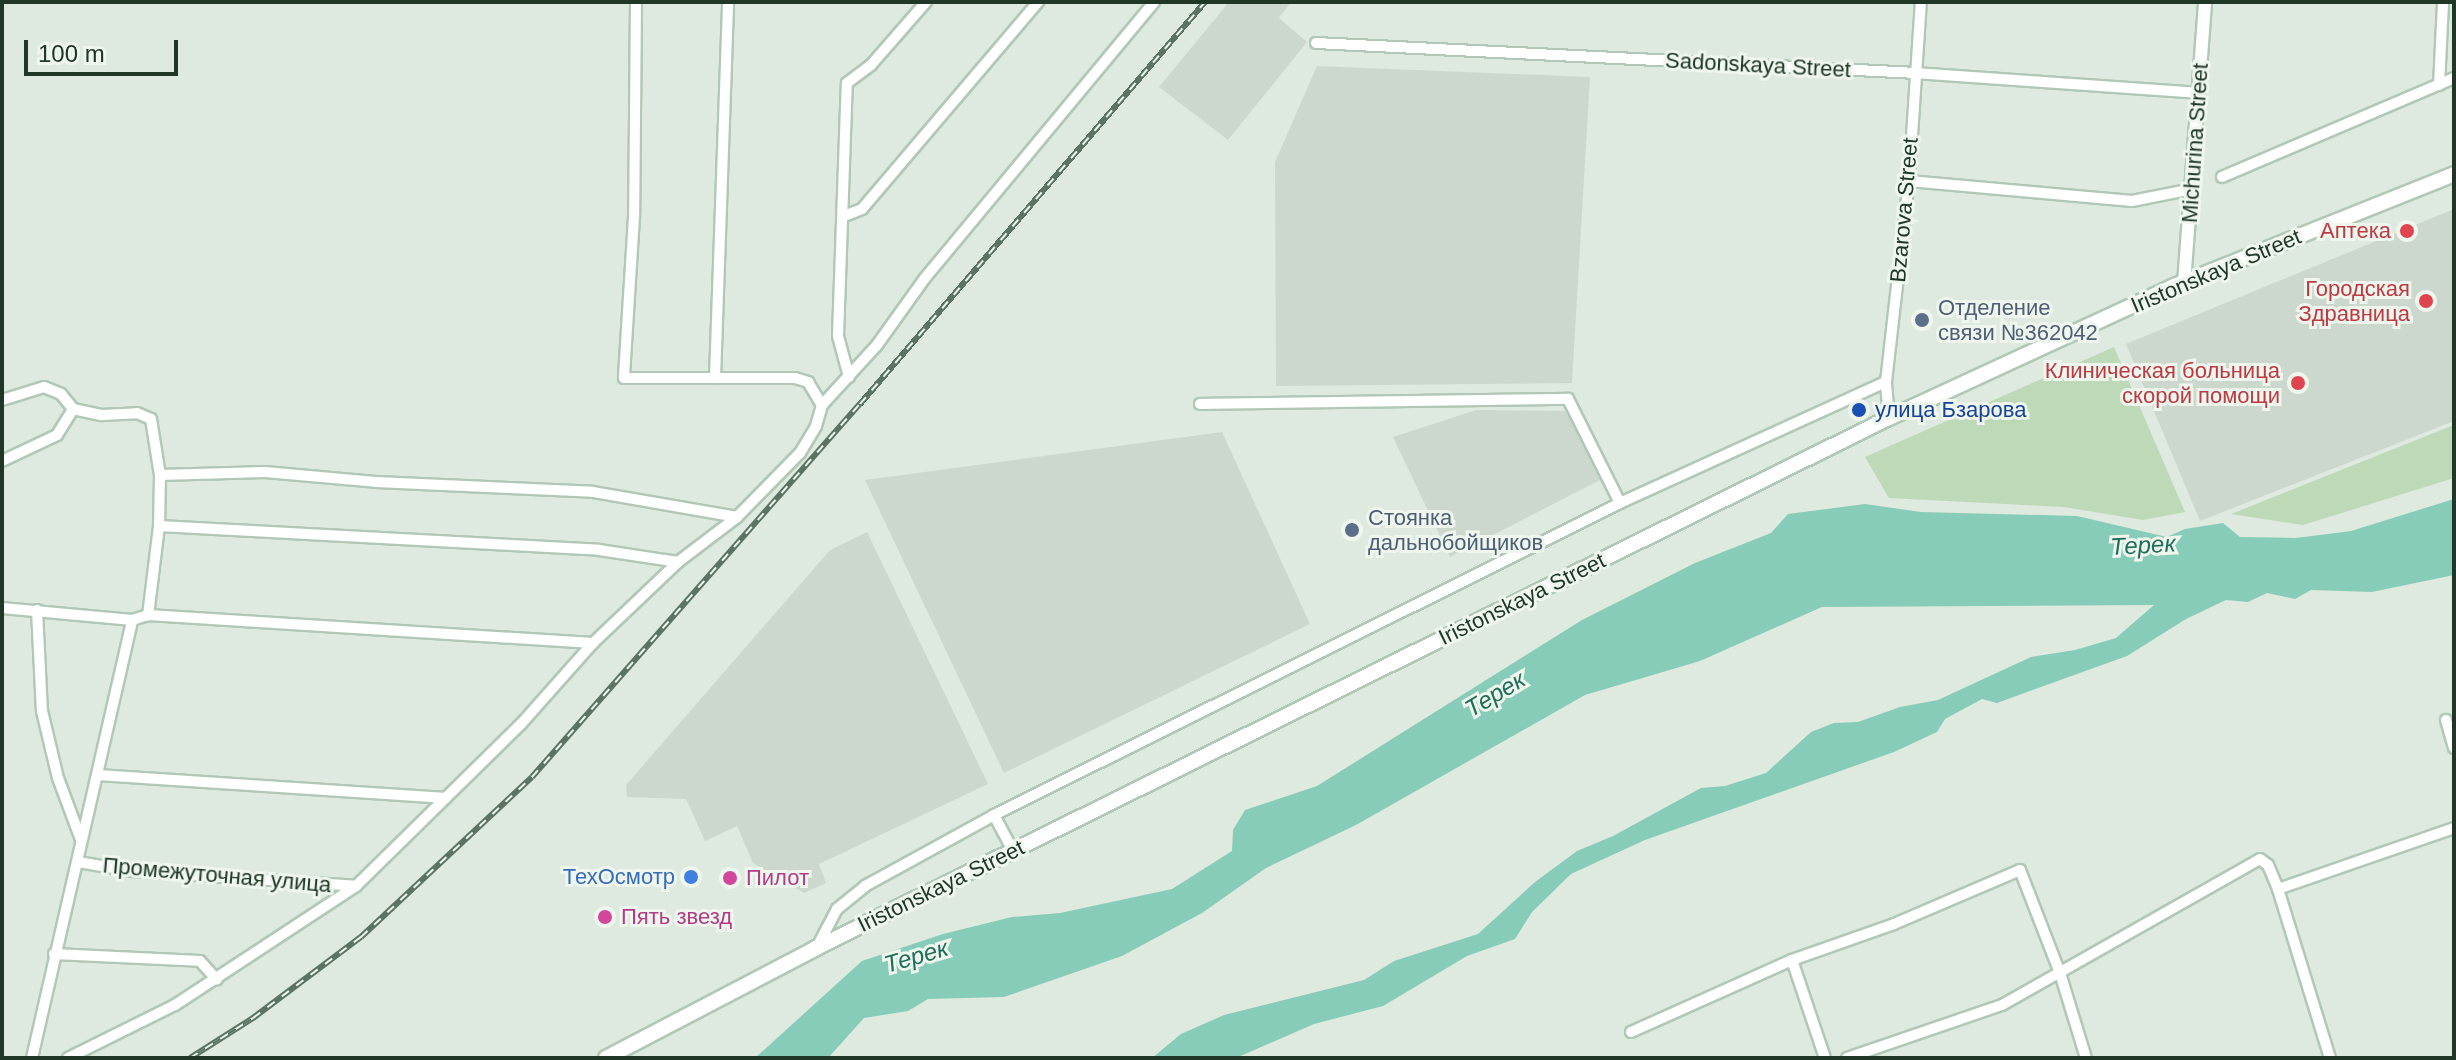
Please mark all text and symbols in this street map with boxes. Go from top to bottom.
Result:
scale bar [28,24,182,74]
text: 100 m [38,40,105,67]
street label: Sadonskaya Street [1664,47,1852,83]
street label: Michurina Street [2176,62,2214,224]
street label: Bzarova Street [1885,136,1923,284]
place label: Аптека [2320,218,2391,244]
marker: Аптека [2398,222,2416,240]
street label: Iristonskaya Street [2127,223,2305,319]
place label: Городская Здравница [2298,275,2410,326]
marker: Городская Здравница [2417,292,2435,310]
place label: Отделение связи №362042 [1938,294,2098,346]
marker: Отделение связи №362042 [1913,311,1931,329]
place label: Клиническая больница скорой помощи [2045,357,2280,408]
marker: Клиническая больница скорой помощи [2287,372,2309,394]
place label: улица Бзарова [1875,397,2026,423]
marker: улица Бзарова [1850,401,1868,419]
place label: Стоянка дальнобойщиков [1368,504,1543,556]
marker: Стоянка дальнобойщиков [1343,521,1361,539]
water label: Терек [2110,529,2176,561]
street label: Iristonskaya Street [1434,547,1610,651]
water label: Терек [1460,665,1530,723]
street label: Iristonskaya Street [853,834,1029,938]
street label: Промежуточная улица [102,852,332,898]
place label: ТехОсмотр [563,864,675,890]
place label: Пилот [746,865,809,891]
marker: ТехОсмотр [682,868,700,886]
marker: Пилот [721,869,739,887]
place label: Пять звезд [621,904,732,930]
marker: Пять звезд [596,908,614,926]
water label: Терек [881,933,951,979]

